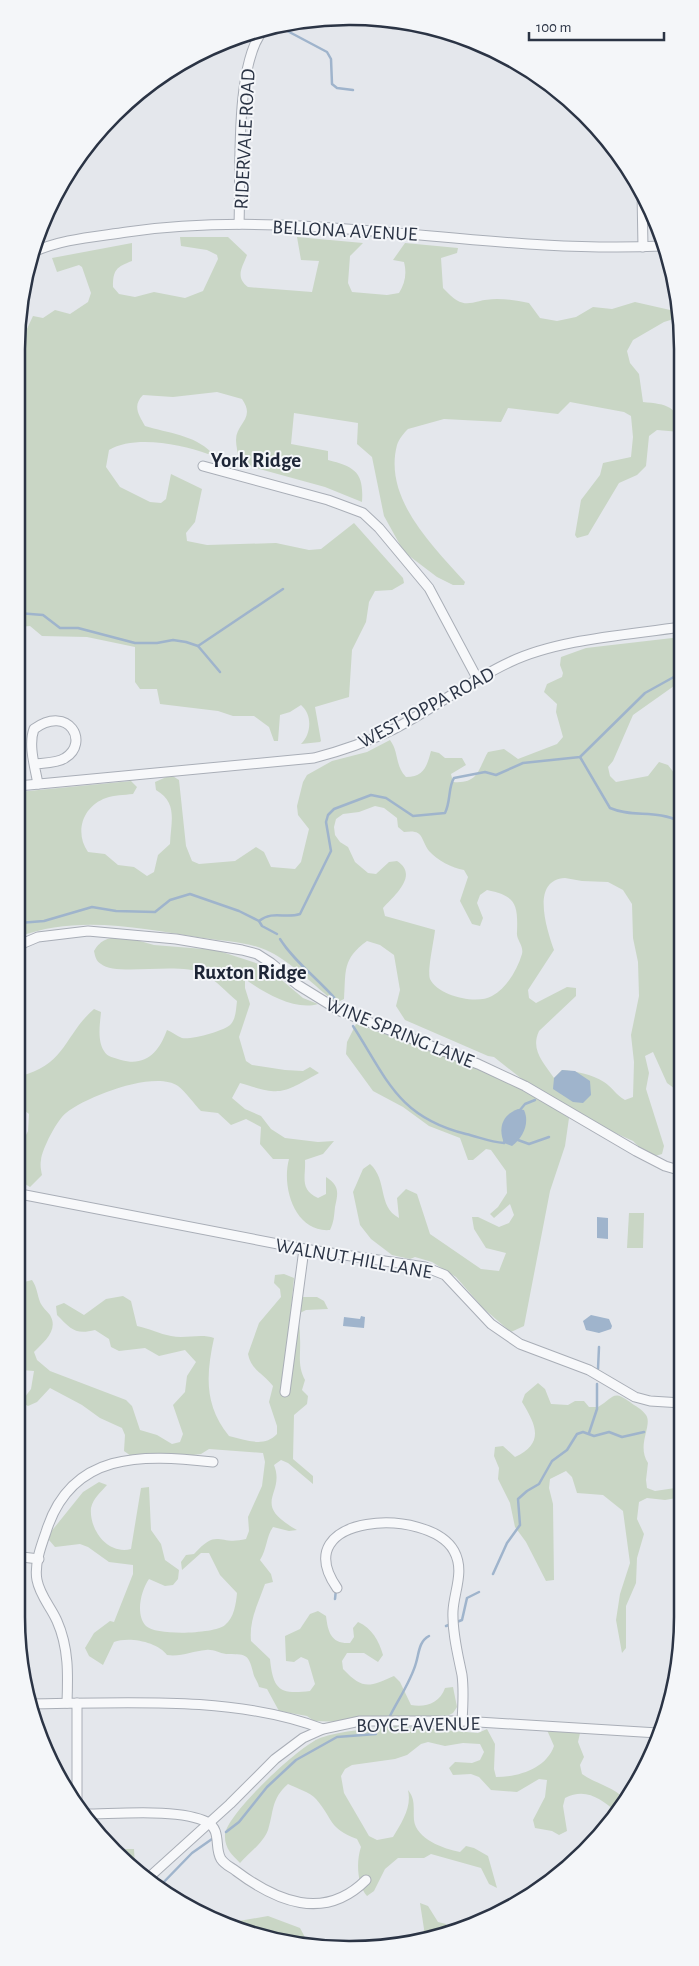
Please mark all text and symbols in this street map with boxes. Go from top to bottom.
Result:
scale bar [529,10,664,42]
text: 100 m [536,20,571,35]
street label: RIDERVALE ROAD [231,68,259,210]
street label: BELLONA AVENUE [272,217,418,245]
district label: York Ridge [211,450,301,471]
street label: WEST JOPPA ROAD [355,664,498,752]
district label: Ruxton Ridge [193,962,307,983]
street label: WINE SPRING LANE [323,994,477,1072]
street label: WALNUT HILL LANE [274,1235,434,1283]
street label: BOYCE AVENUE [356,1714,480,1736]

